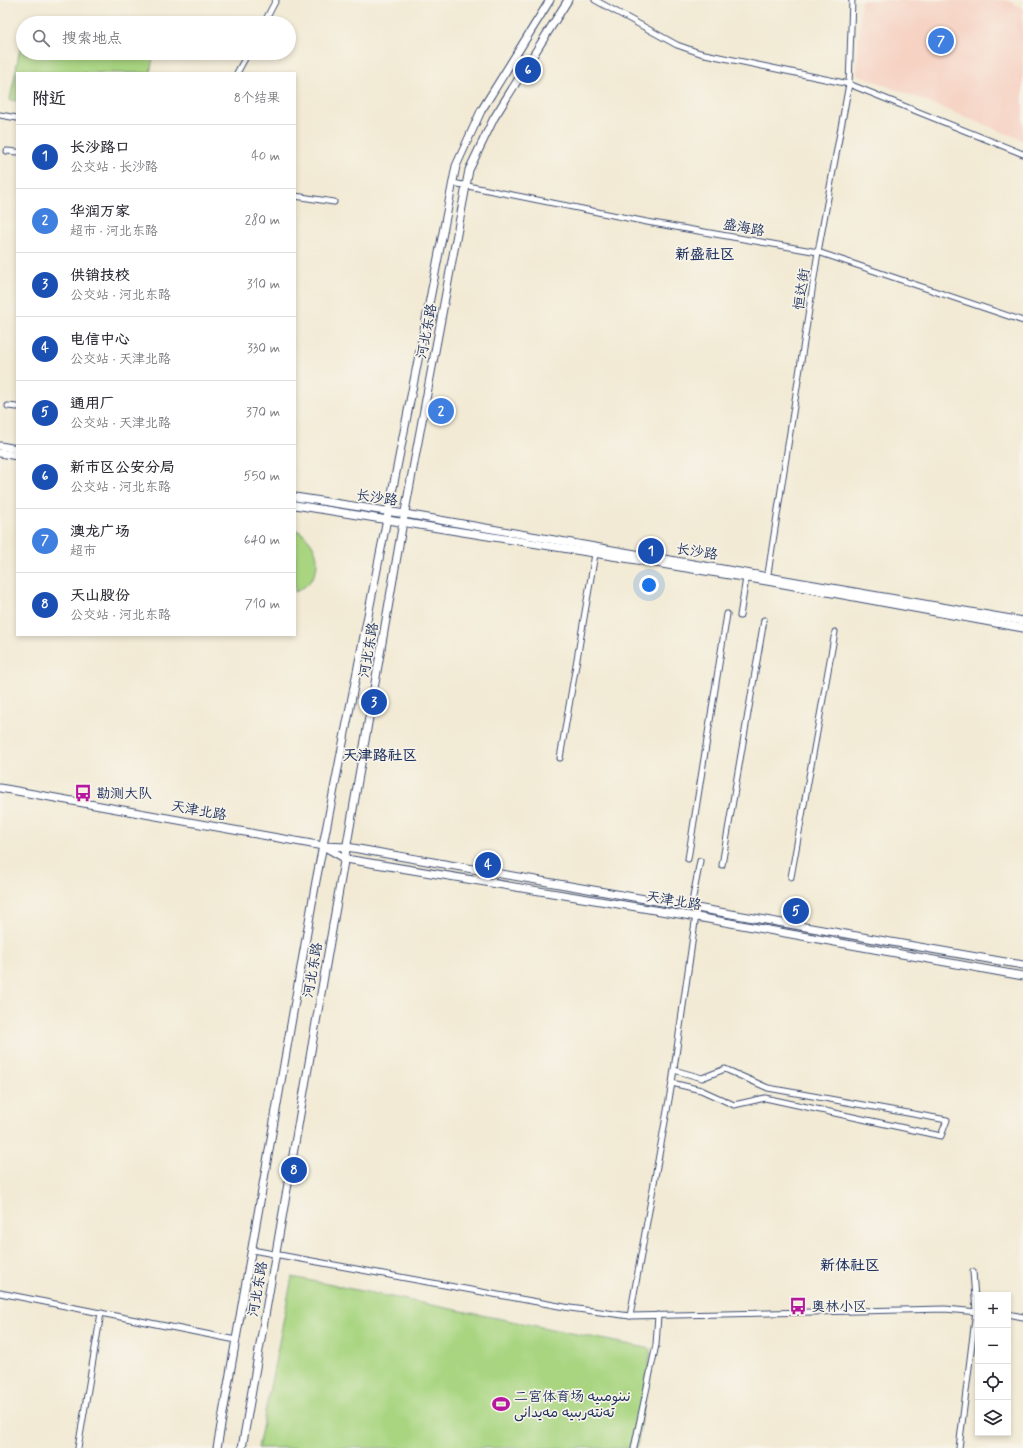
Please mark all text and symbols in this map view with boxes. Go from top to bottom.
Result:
search box [16,16,296,60]
pin: 7 [928,26,954,56]
icon: search [30,27,52,49]
text: 搜索地点 [62,29,122,49]
pin: 6 [515,55,541,85]
text: 附近 [32,88,66,110]
text: 8个结果 [234,90,280,107]
text: 长沙路口 [70,138,130,158]
text: 1 [42,148,48,165]
text: 40 m [251,148,280,165]
text: 公交站 · 长沙路 [70,159,158,176]
text: 华润万家 [70,202,130,222]
text: 2 [42,212,48,229]
text: 280 m [245,212,280,229]
street label: 盛海路 [722,215,766,240]
text: 超市 · 河北东路 [70,223,158,240]
district label: 新盛社区 [675,245,735,265]
text: 供销技校 [70,266,130,286]
street label: 恒达街 [790,267,814,311]
text: 3 [42,276,48,293]
text: 310 m [247,276,280,293]
text: 公交站 · 河北东路 [70,287,171,304]
street label: 河北东路 [413,302,441,360]
text: 电信中心 [70,330,130,350]
text: 4 [41,340,49,357]
text: 330 m [247,340,280,357]
text: 公交站 · 天津北路 [70,351,171,368]
text: 通用厂 [70,394,115,414]
pin: 2 [428,396,454,426]
text: 5 [41,404,49,421]
text: 370 m [246,404,280,421]
text: 公交站 · 天津北路 [70,415,171,432]
text: 新市区公安分局 [70,458,175,478]
text: 6 [42,468,48,485]
text: 550 m [244,468,280,485]
text: 公交站 · 河北东路 [70,479,171,496]
street label: 长沙路 [355,486,399,510]
text: 澳龙广场 [70,522,130,542]
text: 7 [41,532,49,549]
text: 640 m [244,532,280,549]
pin: 1 [638,536,664,566]
street label: 长沙路 [675,540,719,564]
text: 超市 [70,543,96,560]
your location [639,575,659,595]
text: 天山股份 [70,586,130,606]
text: 8 [41,596,49,613]
text: 710 m [245,596,280,613]
text: 公交站 · 河北东路 [70,607,171,624]
street label: 河北东路 [355,621,383,679]
pin: 3 [361,687,387,717]
district label: 天津路社区 [342,746,418,766]
bus stop icon: 勘测大队 [73,783,93,803]
place label: 勘测大队 [96,785,152,803]
street label: 天津北路 [170,797,228,825]
pin: 4 [475,850,501,880]
street label: 天津北路 [645,888,703,914]
pin: 5 [783,896,809,926]
street label: 河北东路 [299,941,327,999]
pin: 8 [281,1155,307,1185]
district label: 新体社区 [820,1256,880,1276]
street label: 河北东路 [244,1260,272,1318]
map controls [975,1292,1011,1436]
button: + [975,1292,1011,1328]
bus stop icon: 奥林小区 [788,1296,808,1316]
place label: 奥林小区 [811,1298,867,1316]
button: − [975,1328,1011,1364]
button: locate [975,1364,1011,1400]
place label: 二宫体育场 نىنومىيە تەنتەربىيە مەيدانى [514,1388,631,1422]
sports icon: 二宫体育场 نىنومىيە تەنتەربىيە مەيدانى [491,1394,511,1414]
button: layers [975,1400,1011,1436]

